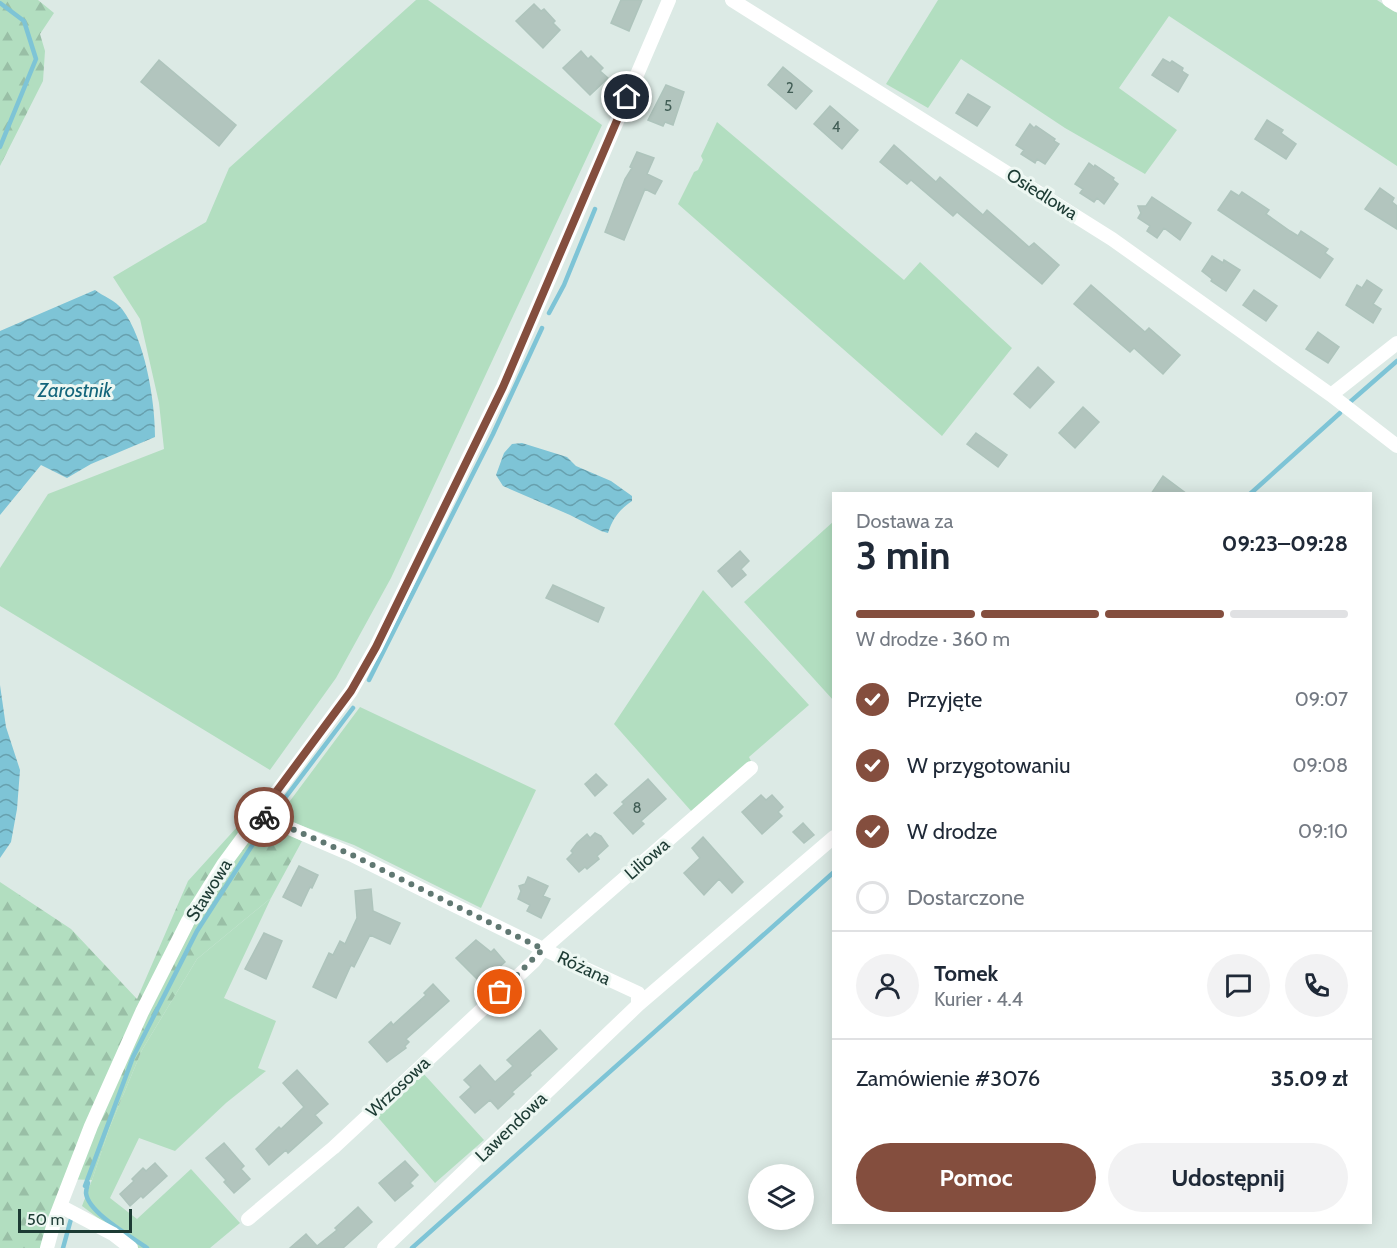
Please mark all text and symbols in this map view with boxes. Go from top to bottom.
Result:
pin [601,71,652,122]
house number: 2 [786,79,794,97]
icon: home [610,80,643,113]
house number: 5 [664,97,672,115]
house number: 4 [832,118,841,136]
street label: Osiedlowa [1002,164,1082,225]
water label: Zarostnik [37,378,113,402]
text: Dostawa za [856,509,953,533]
text: 09:23–09:28 [1222,530,1348,557]
text: 3 min [856,531,951,579]
text: W drodze · 360 m [856,627,1010,651]
icon: check [856,683,889,716]
text: Przyjęte [907,686,982,713]
text: 09:07 [1295,687,1348,711]
icon: check [856,749,889,782]
text: W przygotowaniu [907,752,1070,779]
text: 09:08 [1292,753,1348,777]
courier [234,787,294,847]
house number: 8 [632,799,642,817]
icon: bike [248,801,281,834]
icon: check [856,815,889,848]
text: W drodze [907,818,997,845]
text: 09:10 [1298,819,1348,843]
street label: Liliowa [620,833,674,884]
street label: Stawowa [181,855,237,925]
text: Dostarczone [907,884,1024,911]
street label: Różana [554,946,614,990]
button: person [856,954,919,1017]
button: chat [1207,954,1270,1017]
button: phone [1285,954,1348,1017]
text: Tomek [934,960,998,987]
pin [474,966,525,1017]
icon: bag [483,975,516,1008]
text: Kurier · 4.4 [934,987,1023,1011]
street label: Wrzosowa [362,1052,435,1122]
text: Zamówienie #3076 [856,1065,1040,1092]
text: 35.09 zł [1271,1065,1348,1092]
street label: Lawendowa [471,1087,552,1167]
button: Pomoc [856,1143,1096,1212]
button: Udostępnij [1108,1143,1348,1212]
map controls [748,1164,814,1230]
button: layers [748,1164,814,1230]
scale bar [18,1206,132,1234]
text: 50 m [27,1210,64,1229]

